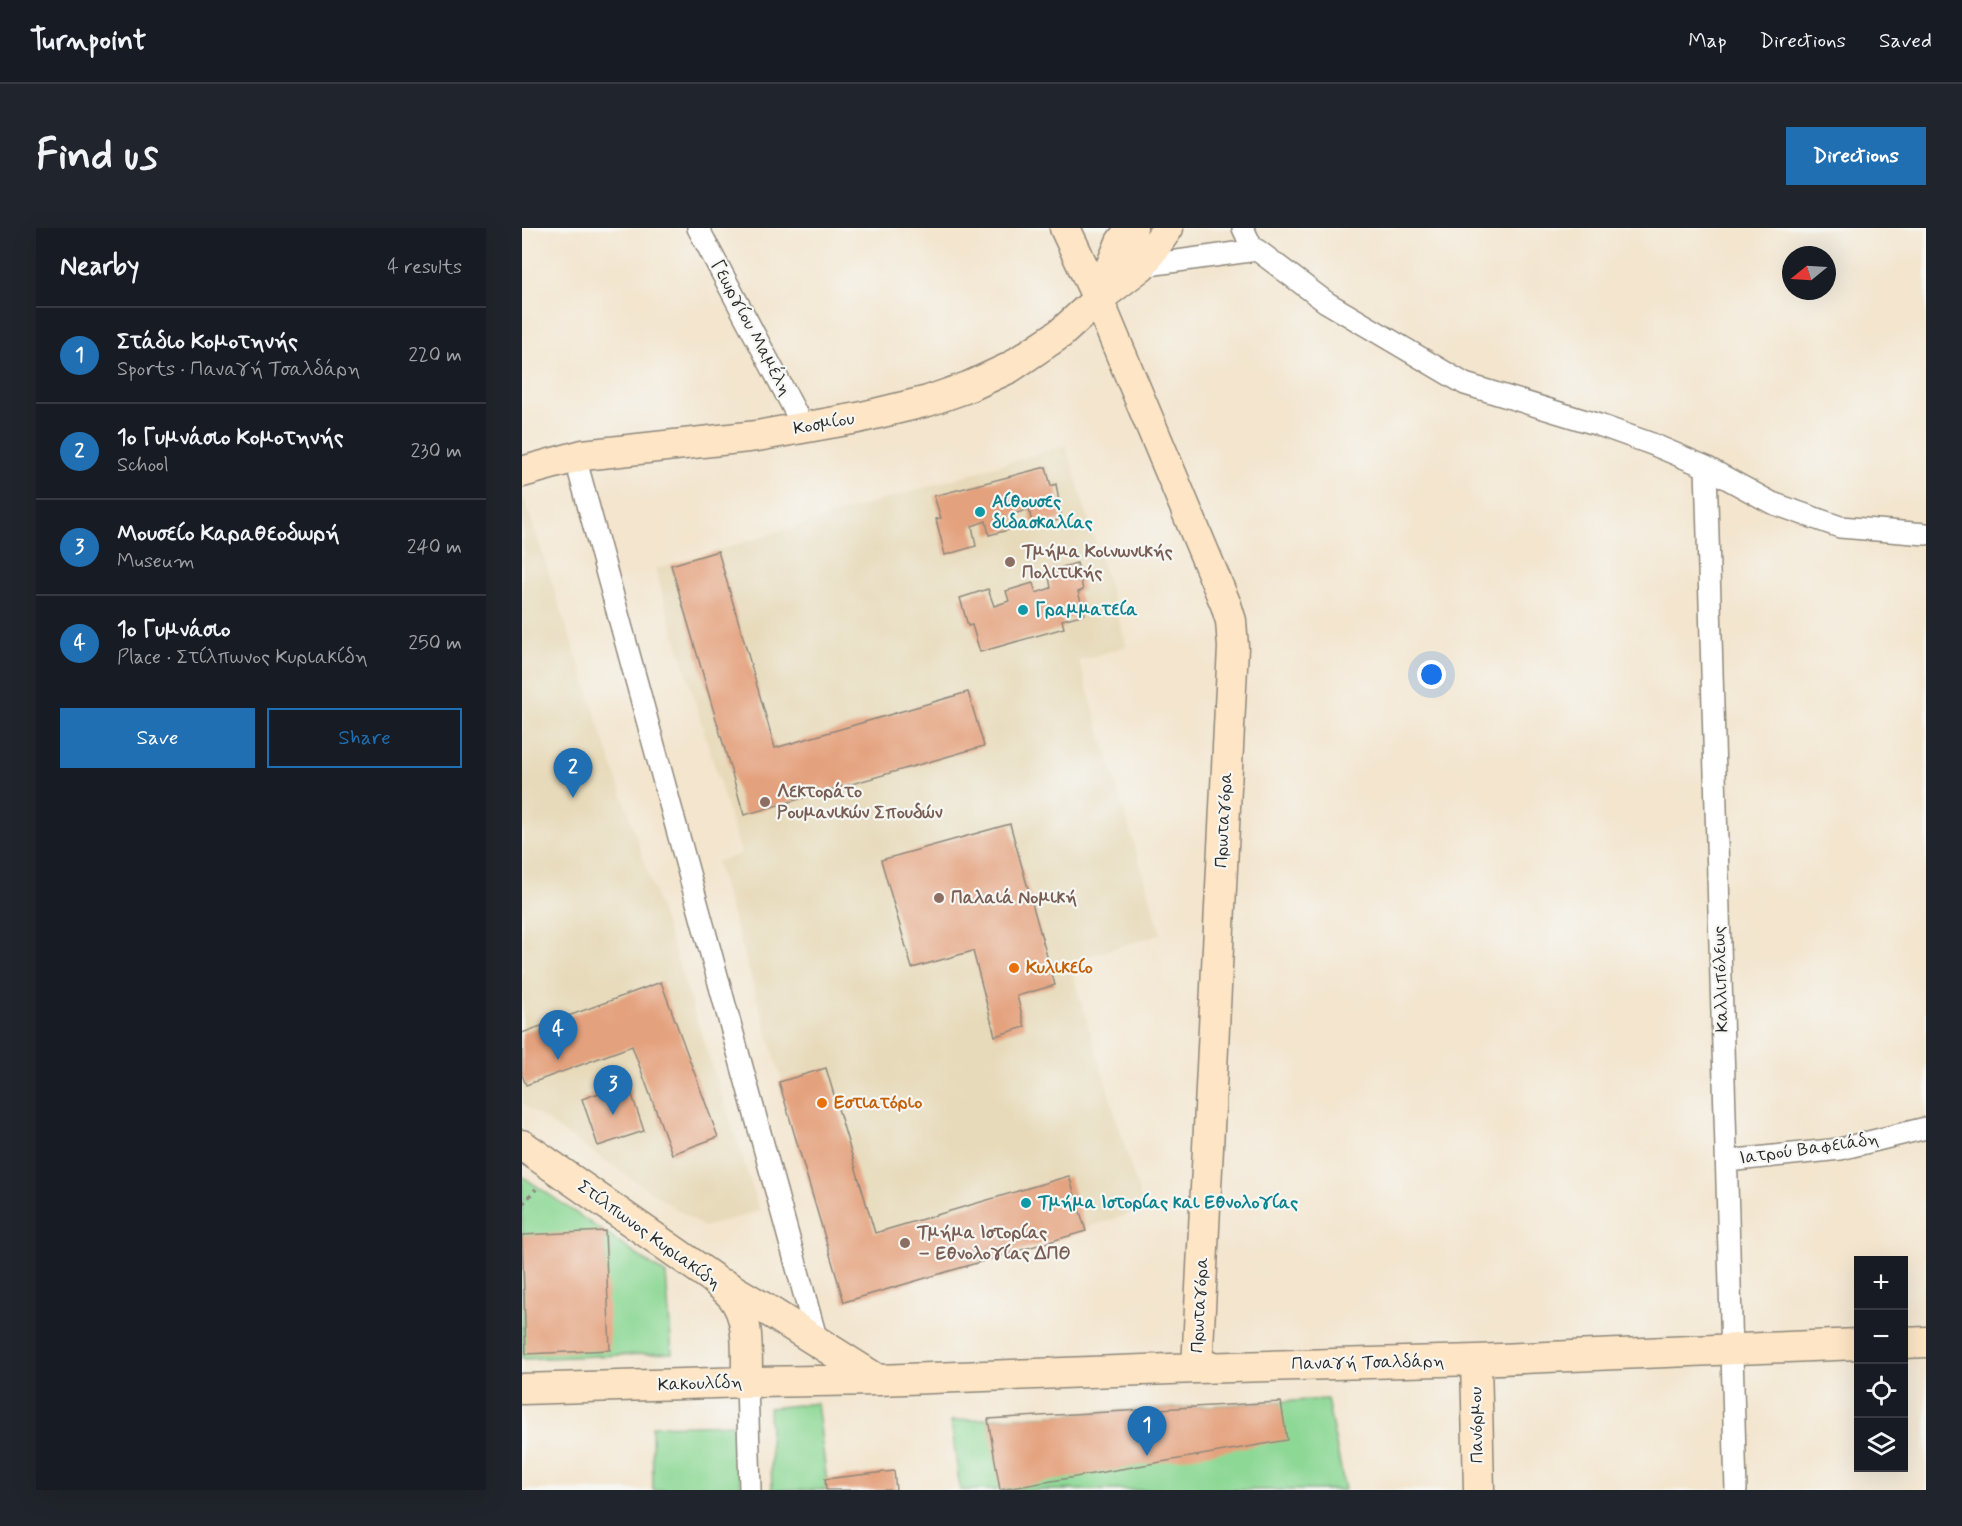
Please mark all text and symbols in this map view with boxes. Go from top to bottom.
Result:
text: Turnpoint [30,23,146,60]
text: Map [1688,27,1727,55]
text: Directions [1760,27,1846,55]
text: Saved [1879,27,1932,55]
button: Directions [1786,127,1926,185]
text: Find us [36,129,158,184]
north arrow [1782,246,1836,300]
text: Nearby [60,250,139,284]
text: 4 results [387,254,462,281]
street label: Γεωργίου Μαμέλη [705,255,798,400]
text: Στάδιο Κομοτηνής [117,328,298,356]
text: 1 [75,342,84,369]
text: 220 m [408,342,462,369]
text: Sports · Παναγή Τσαλδάρη [117,356,360,383]
street label: Κοσμίου [792,407,856,441]
text: 1ο Γυμνάσιο Κομοτηνής [117,424,344,452]
text: 2 [75,438,84,465]
text: 230 m [410,438,462,465]
text: School [117,452,169,479]
place label: Αίθουσες διδασκαλίας [992,490,1093,535]
marker: Αίθουσες διδασκαλίας [973,505,987,519]
text: Μουσείο Καραθεοδωρή [117,520,340,548]
text: 3 [75,534,84,561]
text: 240 m [407,534,462,561]
place label: Τμήμα Κοινωνικής Πολιτικής [1021,540,1173,585]
text: Museum [117,548,195,575]
marker: Τμήμα Κοινωνικής Πολιτικής [1003,555,1017,569]
place label: Γραμματεία [1035,598,1138,622]
marker: Γραμματεία [1016,603,1030,617]
text: 1ο Γυμνάσιο [117,616,231,644]
text: 4 [74,630,85,657]
text: 250 m [408,630,462,657]
text: Place · Στίλπωνος Κυριακίδη [117,644,368,671]
your location [1417,660,1446,689]
button: Save [60,708,255,768]
button: Share [267,708,462,768]
pin: 2 [554,748,592,798]
street label: Πρωταγόρα [1210,771,1238,869]
place label: Λεκτοράτο Ρουμανικών Σπουδών [777,780,943,825]
marker: Λεκτοράτο Ρουμανικών Σπουδών [758,795,772,809]
place label: Παλαιά Νομική [951,886,1077,910]
marker: Παλαιά Νομική [932,891,946,905]
street label: Καλλιπόλεως [1707,925,1735,1033]
place label: Κυλικείο [1026,956,1093,980]
marker: Κυλικείο [1007,961,1021,975]
pin: 4 [538,1010,578,1060]
pin: 3 [594,1066,632,1115]
place label: Εστιατόριο [834,1091,922,1115]
marker: Εστιατόριο [815,1096,829,1110]
street label: Ιατρού Βαφειάδη [1738,1127,1880,1171]
street label: Στίλπωνος Κυριακίδη [572,1175,726,1295]
place label: Τμήμα Ιστορίας και Εθνολογίας [1037,1191,1298,1215]
marker: Τμήμα Ιστορίας και Εθνολογίας [1019,1196,1033,1210]
place label: Τμήμα Ιστορίας – Εθνολογίας ΔΠΘ [916,1221,1071,1266]
marker: Τμήμα Ιστορίας – Εθνολογίας ΔΠΘ [898,1236,912,1250]
street label: Πρωταγόρα [1186,1256,1214,1354]
map controls [1854,1256,1908,1472]
button: + [1854,1256,1908,1310]
button: − [1854,1310,1908,1364]
street label: Παναγή Τσαλδάρη [1291,1350,1445,1376]
button: locate [1854,1364,1908,1418]
street label: Κακουλίδη [657,1371,743,1397]
street label: Πανόρμου [1464,1387,1490,1463]
pin: 1 [1128,1406,1166,1456]
button: layers [1854,1418,1908,1472]

